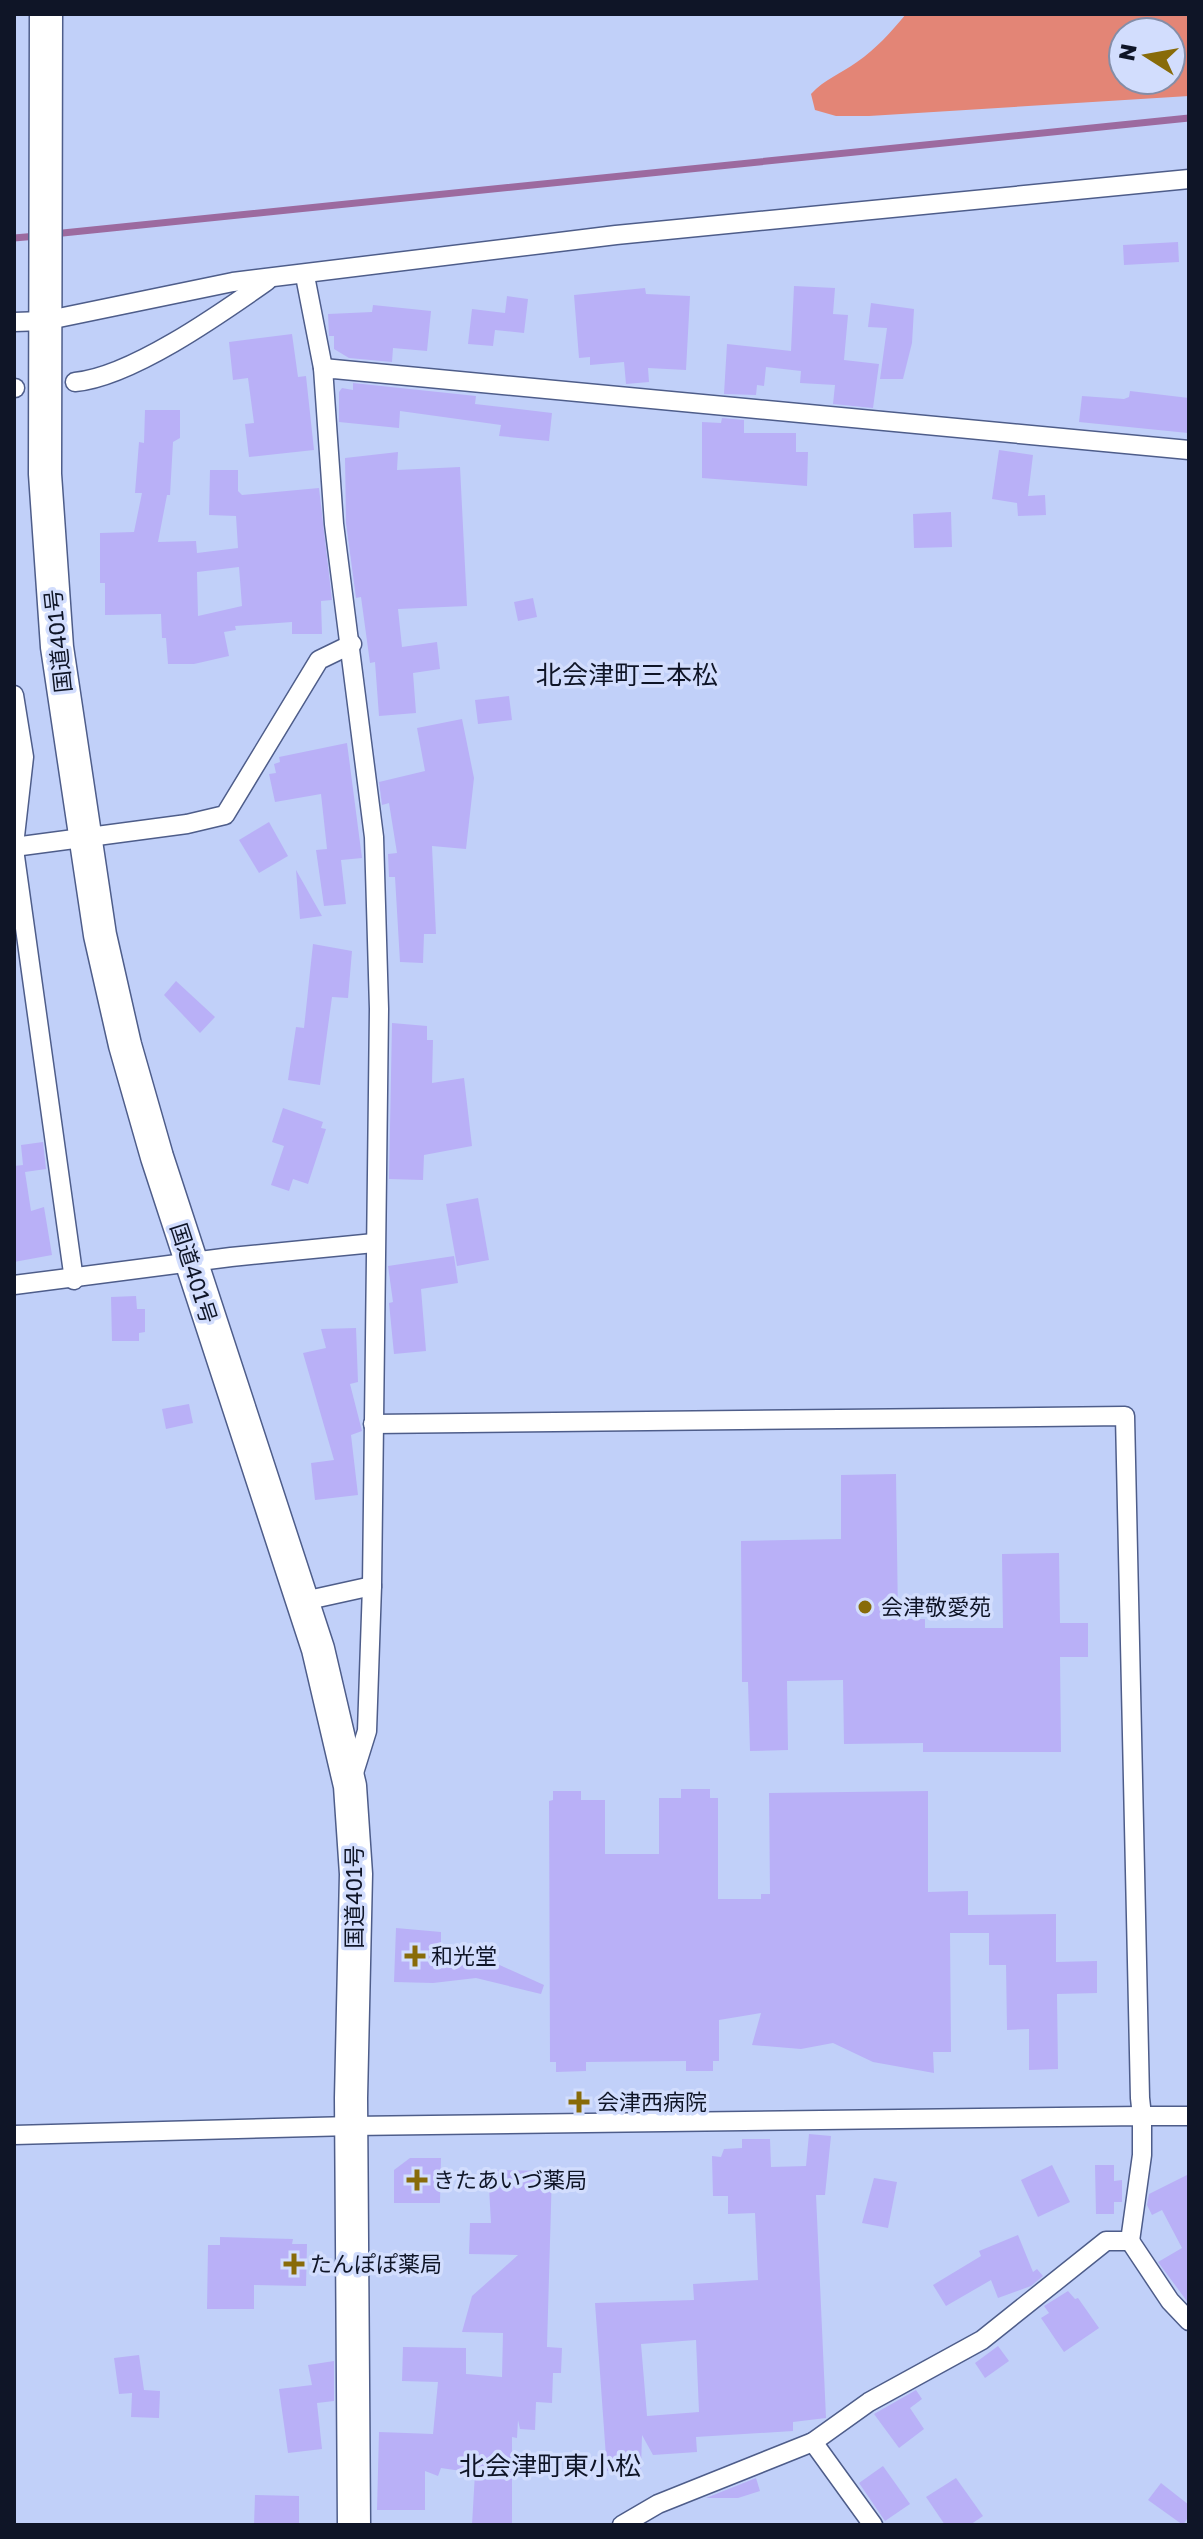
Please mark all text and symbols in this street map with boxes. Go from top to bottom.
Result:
north arrow [1107,16,1187,96]
text: N [1112,41,1142,63]
street label: 国道401号 [39,588,76,694]
district label: 北会津町三本松 [536,659,718,690]
street label: 国道401号 [166,1219,223,1326]
place label: 会津敬愛苑 [881,1593,991,1620]
marker: 会津敬愛苑 [856,1598,874,1616]
street label: 国道401号 [340,1845,367,1949]
place label: 和光堂 [431,1942,497,1969]
marker: 和光堂 [406,1947,424,1965]
place label: 会津西病院 [597,2088,707,2115]
marker: 会津西病院 [568,2091,590,2113]
place label: きたあいづ薬局 [433,2166,587,2193]
marker: きたあいづ薬局 [408,2171,426,2189]
place label: たんぽぽ薬局 [310,2250,442,2277]
marker: たんぽぽ薬局 [285,2255,303,2273]
district label: 北会津町東小松 [459,2450,641,2481]

